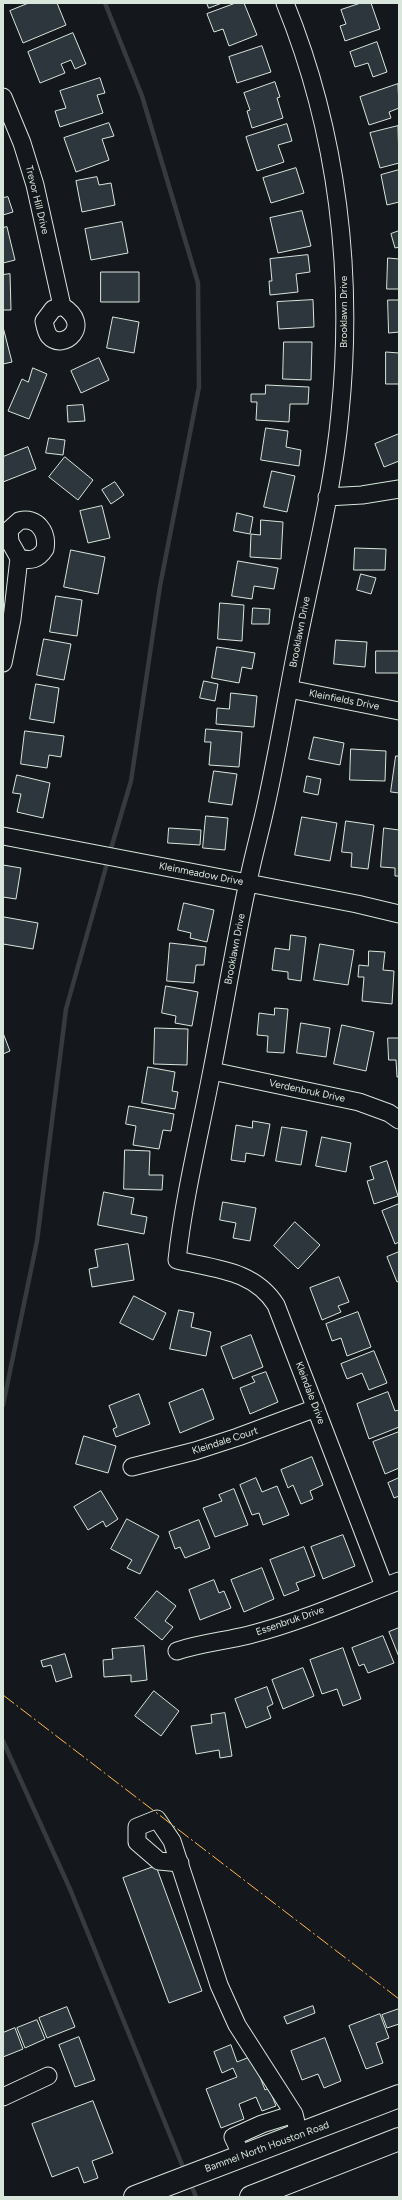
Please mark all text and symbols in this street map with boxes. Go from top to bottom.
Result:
street label: Trevor Hill Drive [23,164,51,236]
street label: Brooklawn Drive [338,276,350,348]
street label: Brooklawn Drive [287,595,313,669]
street label: Kleinfields Drive [308,687,380,713]
street label: Kleinmeadow Drive [158,860,244,888]
street label: Brooklawn Drive [222,912,248,986]
street label: Verdenbruk Drive [268,1077,346,1105]
street label: Kleindale Drive [293,1360,327,1426]
street label: Kleindale Court [191,1425,259,1457]
street label: Essenbruk Drive [254,1604,326,1638]
street label: Bammel North Houston Road [203,2119,331,2175]

